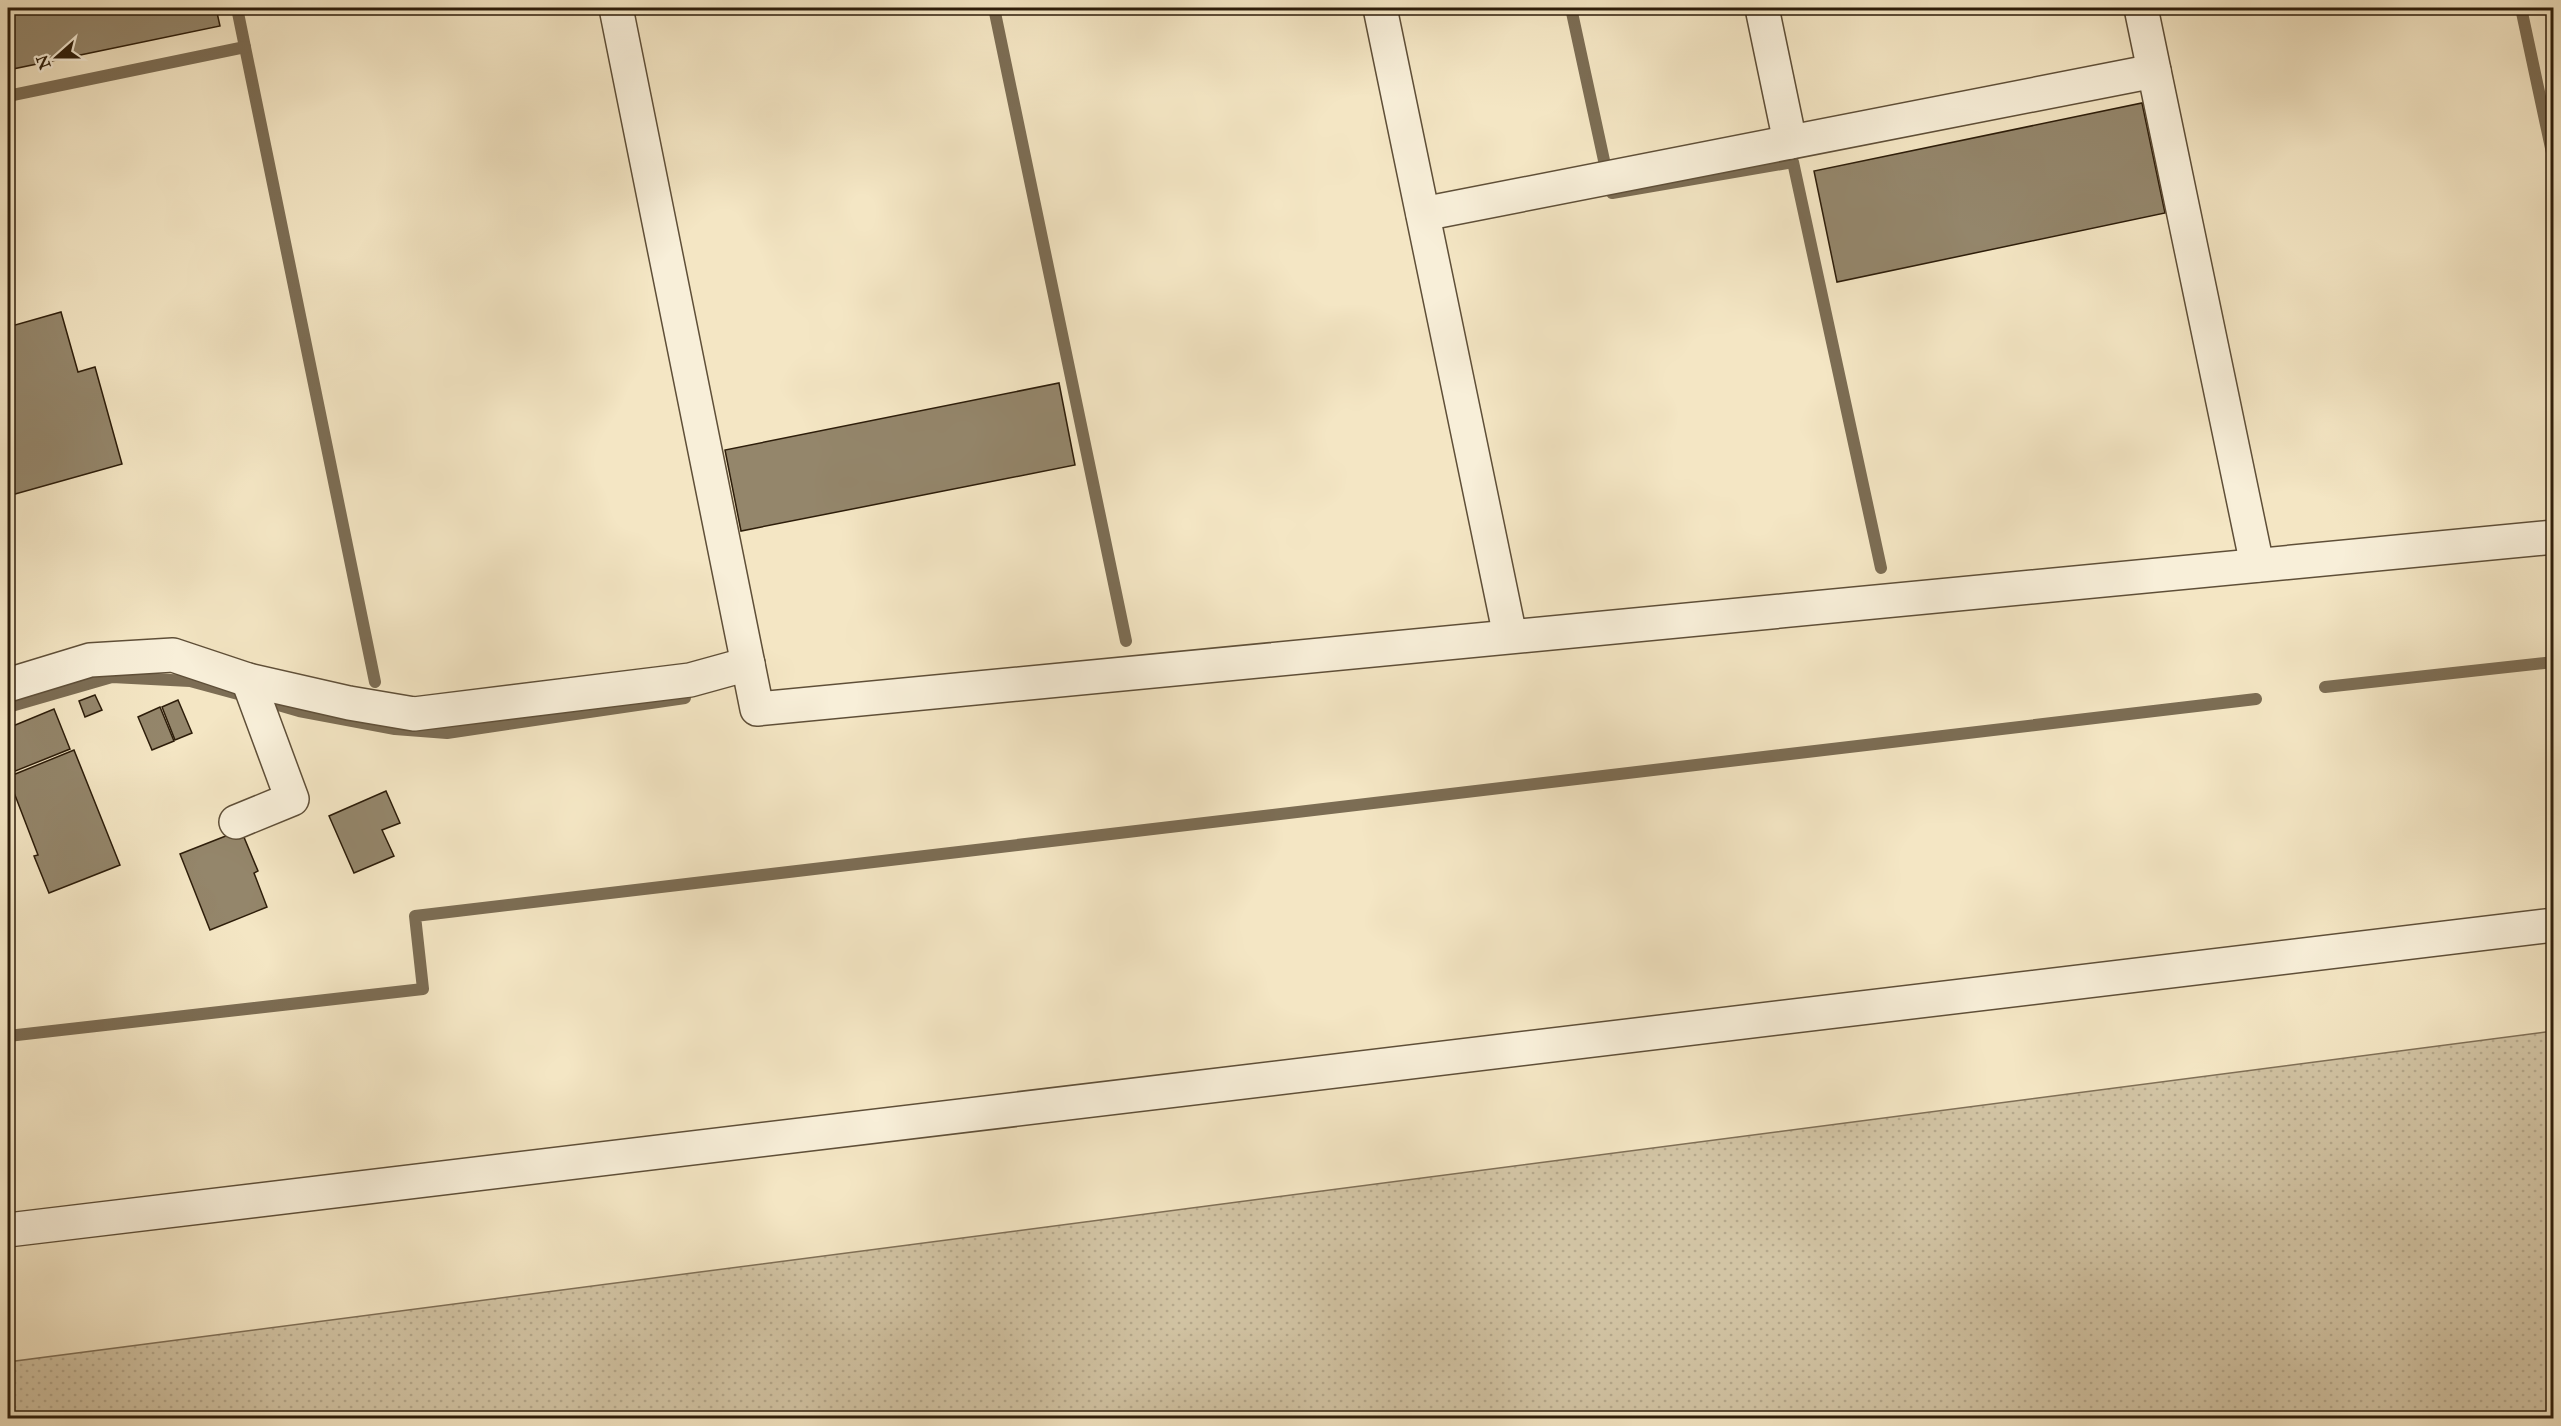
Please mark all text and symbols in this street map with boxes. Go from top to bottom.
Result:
north arrow [27,27,87,87]
text: N [32,52,55,72]

